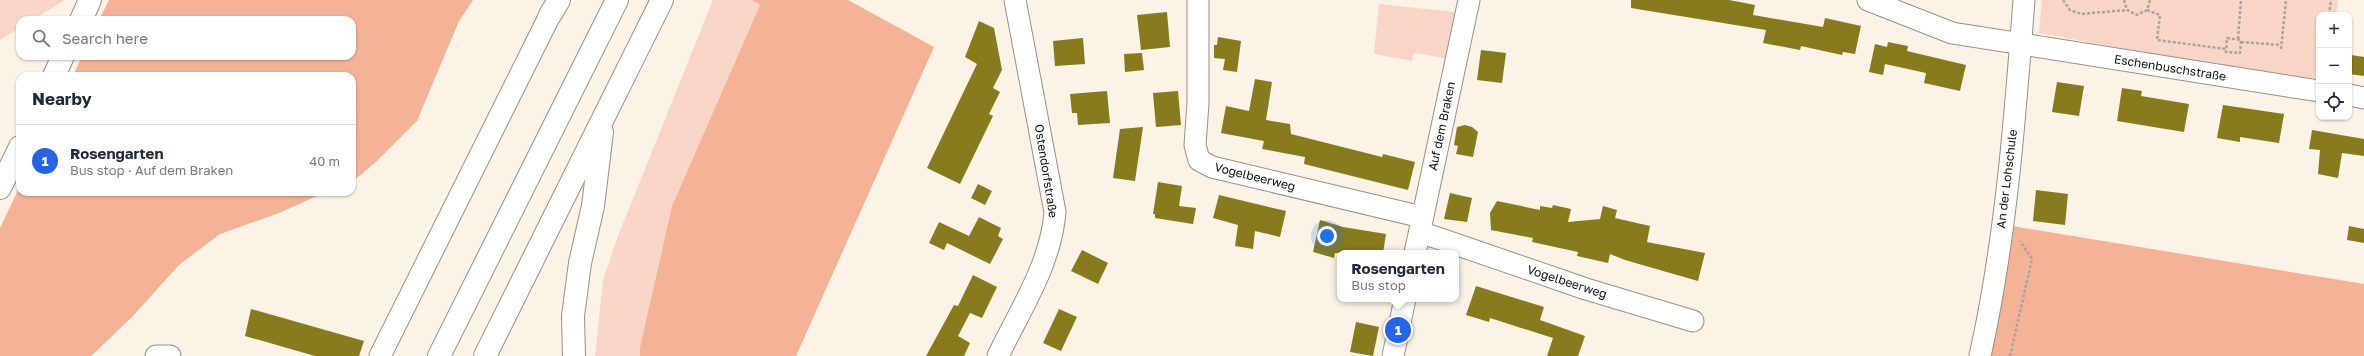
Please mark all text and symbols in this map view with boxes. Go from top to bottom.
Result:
map controls [2316,12,2352,120]
button: + [2316,12,2352,48]
search box [16,16,356,60]
icon: search [30,27,52,49]
text: Search here [62,29,148,47]
button: − [2316,48,2352,84]
street label: Eschenbuschstraße [2113,51,2227,84]
street label: Auf dem Braken [1425,80,1458,172]
button: locate [2316,84,2352,120]
text: Nearby [32,88,92,109]
street label: Ostendorfstraße [1032,123,1061,219]
street label: An der Lohschule [1993,128,2020,229]
text: Rosengarten [70,144,164,162]
text: 1 [42,153,48,169]
text: 40 m [309,153,340,169]
street label: Vogelbeerweg [1213,159,1297,194]
text: Bus stop · Auf dem Braken [70,162,233,178]
your location [1317,226,1337,246]
popup [1337,250,1459,302]
text: Rosengarten [1351,259,1445,277]
street label: Vogelbeerweg [1525,262,1609,301]
text: Bus stop [1351,277,1406,293]
pin: 1 [1385,315,1411,345]

